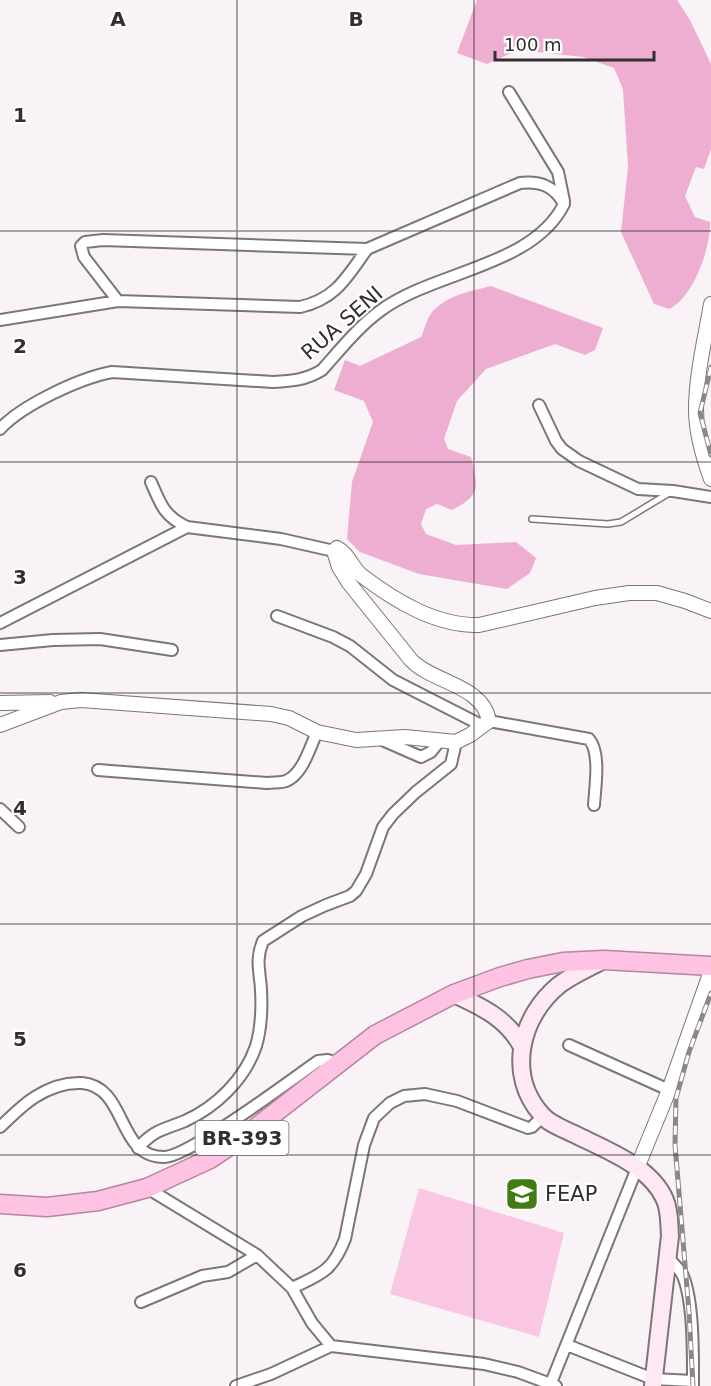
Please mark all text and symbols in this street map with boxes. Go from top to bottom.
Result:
text: A [110,7,126,31]
text: B [348,7,364,31]
scale bar [495,24,654,62]
text: 100 m [504,34,562,55]
text: 1 [13,103,27,127]
street label: RUA SENI [297,281,387,365]
text: 2 [13,334,27,358]
text: 3 [13,565,27,589]
text: 4 [13,796,27,820]
text: 5 [13,1027,27,1051]
road number: BR-393 [196,1121,288,1155]
school or university icon: FEAP [504,1176,540,1212]
place label: FEAP [545,1182,597,1206]
text: 6 [13,1258,27,1282]

